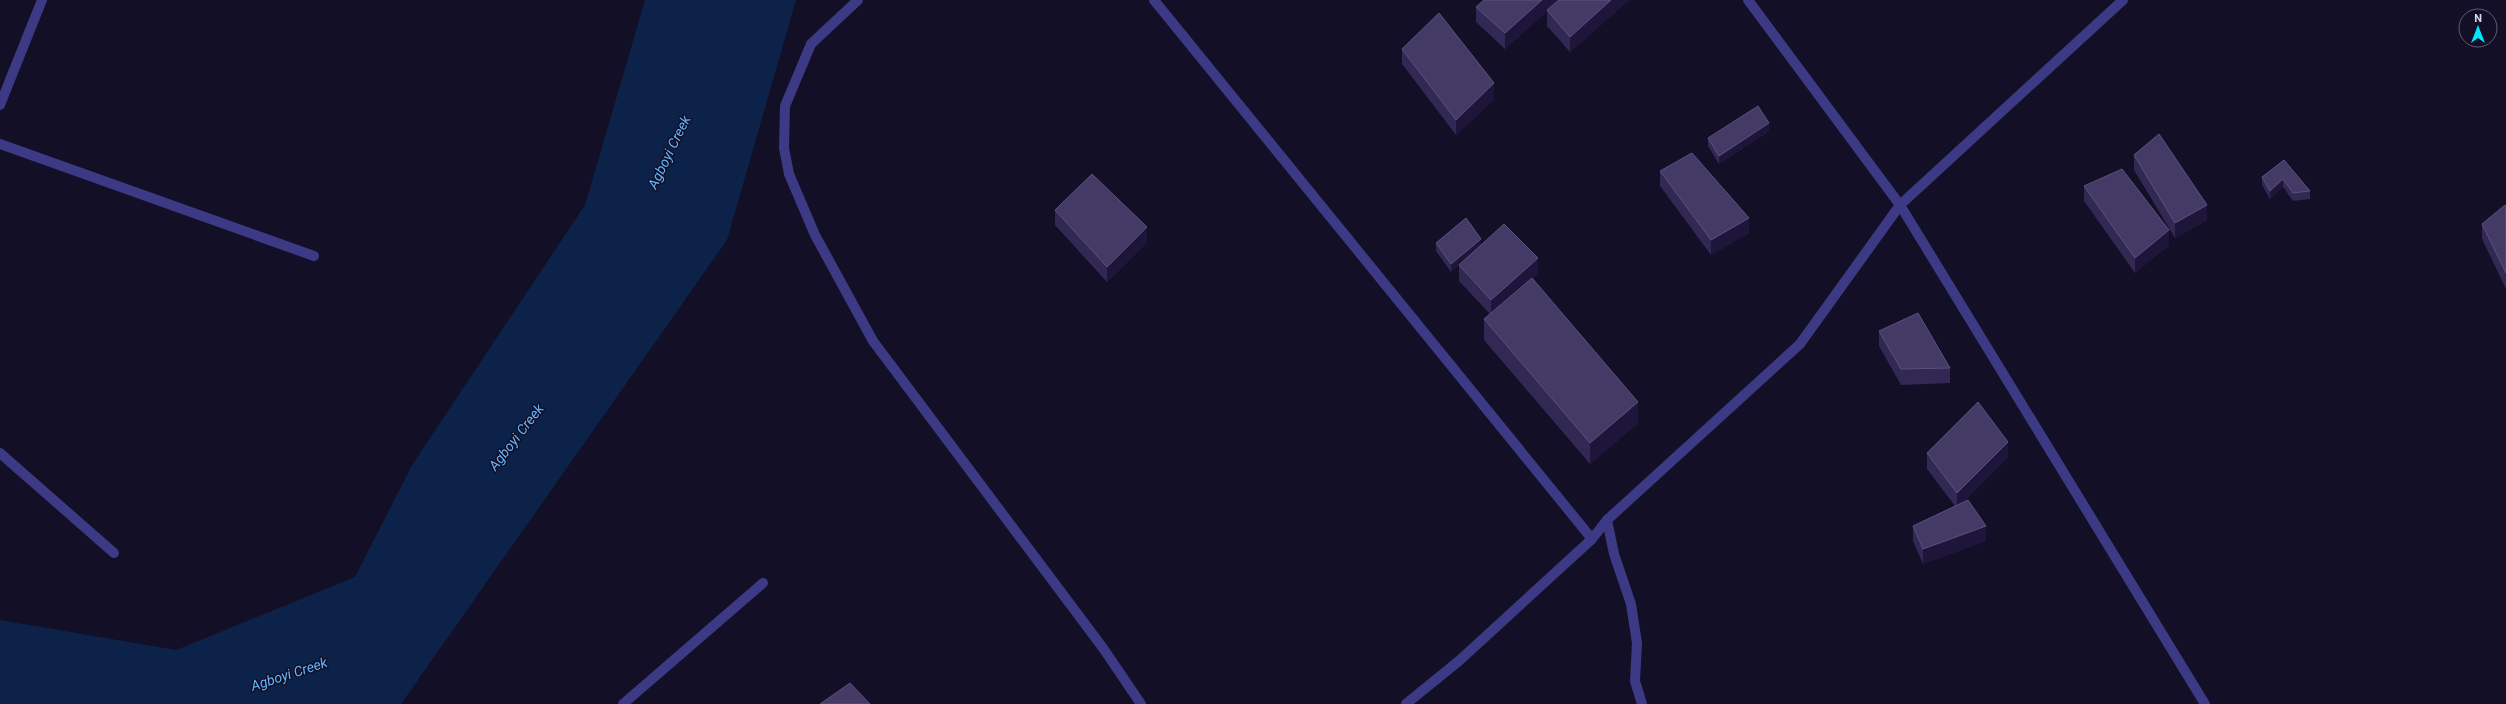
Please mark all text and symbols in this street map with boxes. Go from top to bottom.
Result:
north arrow [2458,8,2498,48]
text: N [2474,12,2482,25]
water label: Agboyi Creek [644,112,694,192]
water label: Agboyi Creek [485,400,547,474]
water label: Agboyi Creek [248,654,330,694]

